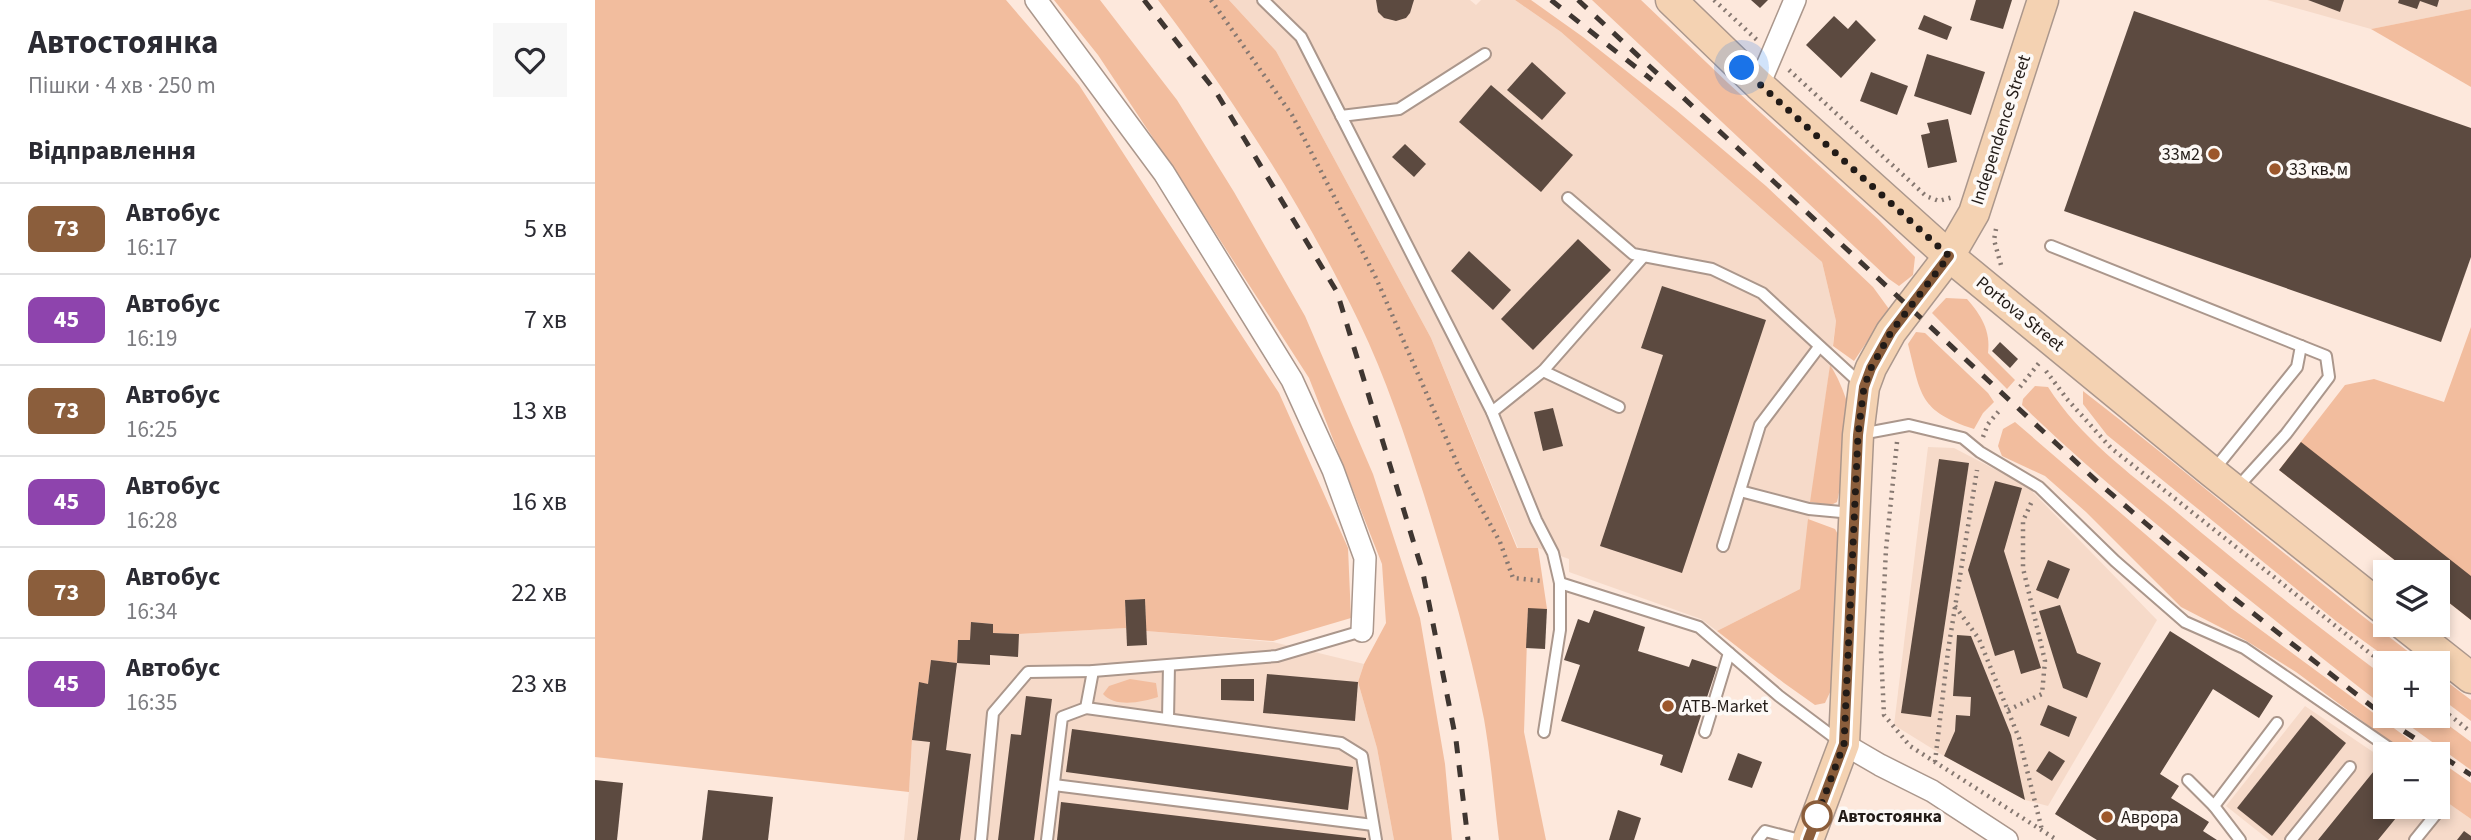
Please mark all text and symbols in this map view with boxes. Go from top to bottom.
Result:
text: Автостоянка [28,19,218,66]
button: heart [493,23,567,97]
your location [1724,50,1759,85]
street label: Independence Street [1965,52,2037,208]
text: Пішки · 4 хв · 250 m [28,69,216,102]
text: Відправлення [28,132,196,169]
place label: 33м2 [2162,142,2200,167]
marker: 33м2 [2206,146,2222,162]
place label: 33 кв. м [2289,157,2348,182]
marker: 33 кв. м [2267,161,2283,177]
text: Автобус [126,194,220,231]
text: 5 хв [524,210,567,247]
text: 73 [54,211,79,246]
text: 16:17 [126,231,177,264]
street label: Portova Street [1971,271,2069,357]
text: Автобус [126,285,220,322]
text: 7 хв [524,301,567,338]
text: 45 [54,302,79,337]
text: 16:19 [126,322,177,355]
text: Автобус [126,376,220,413]
text: 13 хв [511,392,567,429]
text: 73 [54,393,79,428]
text: 16:25 [126,413,177,446]
text: Автобус [126,467,220,504]
text: 16 хв [511,483,567,520]
text: 45 [54,484,79,519]
text: 16:28 [126,504,177,537]
text: Автобус [126,558,220,595]
map controls [2373,560,2450,819]
button: layers [2373,560,2450,637]
text: 22 хв [511,574,567,611]
text: 73 [54,575,79,610]
text: 16:34 [126,595,177,628]
text: Автобус [126,649,220,686]
button: + [2373,651,2450,728]
text: 23 хв [511,665,567,702]
text: 45 [54,666,79,701]
text: 16:35 [126,686,177,719]
place label: ATB-Market [1682,694,1768,719]
marker: ATB-Market [1660,698,1676,714]
button: − [2373,742,2450,819]
marker: Автостоянка [1802,801,1832,831]
place label: Автостоянка [1837,804,1942,829]
place label: Аврора [2121,805,2179,830]
marker: Аврора [2099,809,2115,825]

